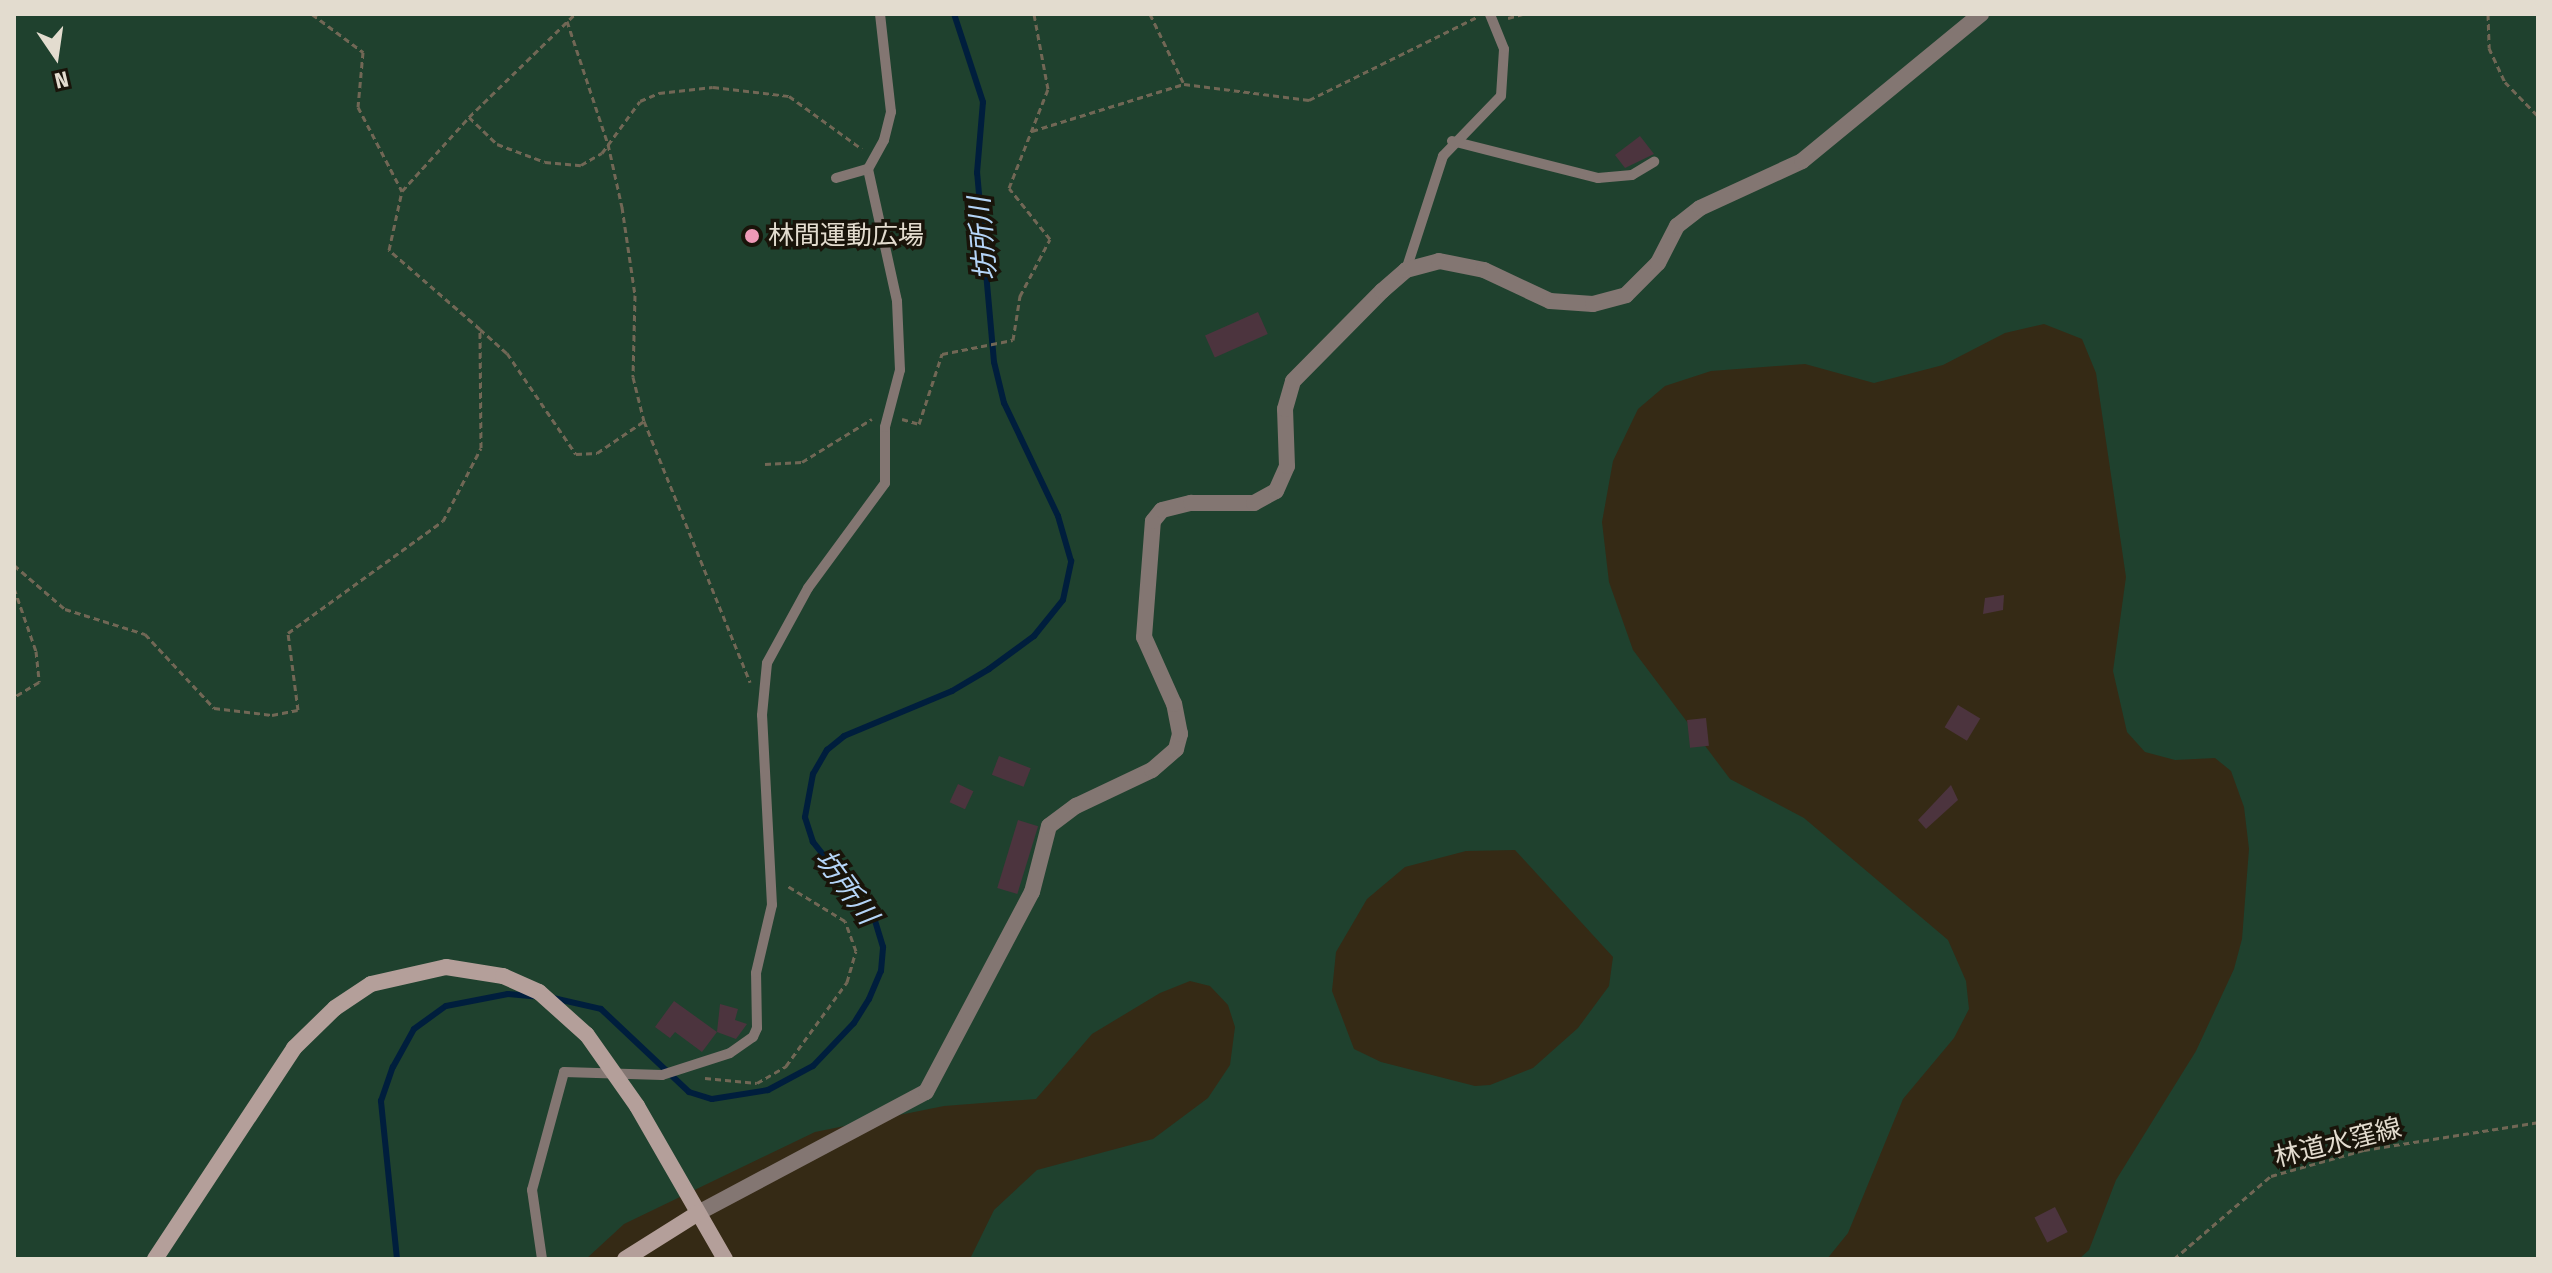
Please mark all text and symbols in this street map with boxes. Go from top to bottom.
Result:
north arrow [16,16,96,96]
text: N [52,65,71,95]
water label: 坊所川 [963,196,1003,282]
place label: 林間運動広場 [768,220,924,252]
marker: 林間運動広場 [743,227,761,245]
water label: 坊所川 [808,843,884,931]
street label: 林道水窪線 [2271,1112,2405,1174]

